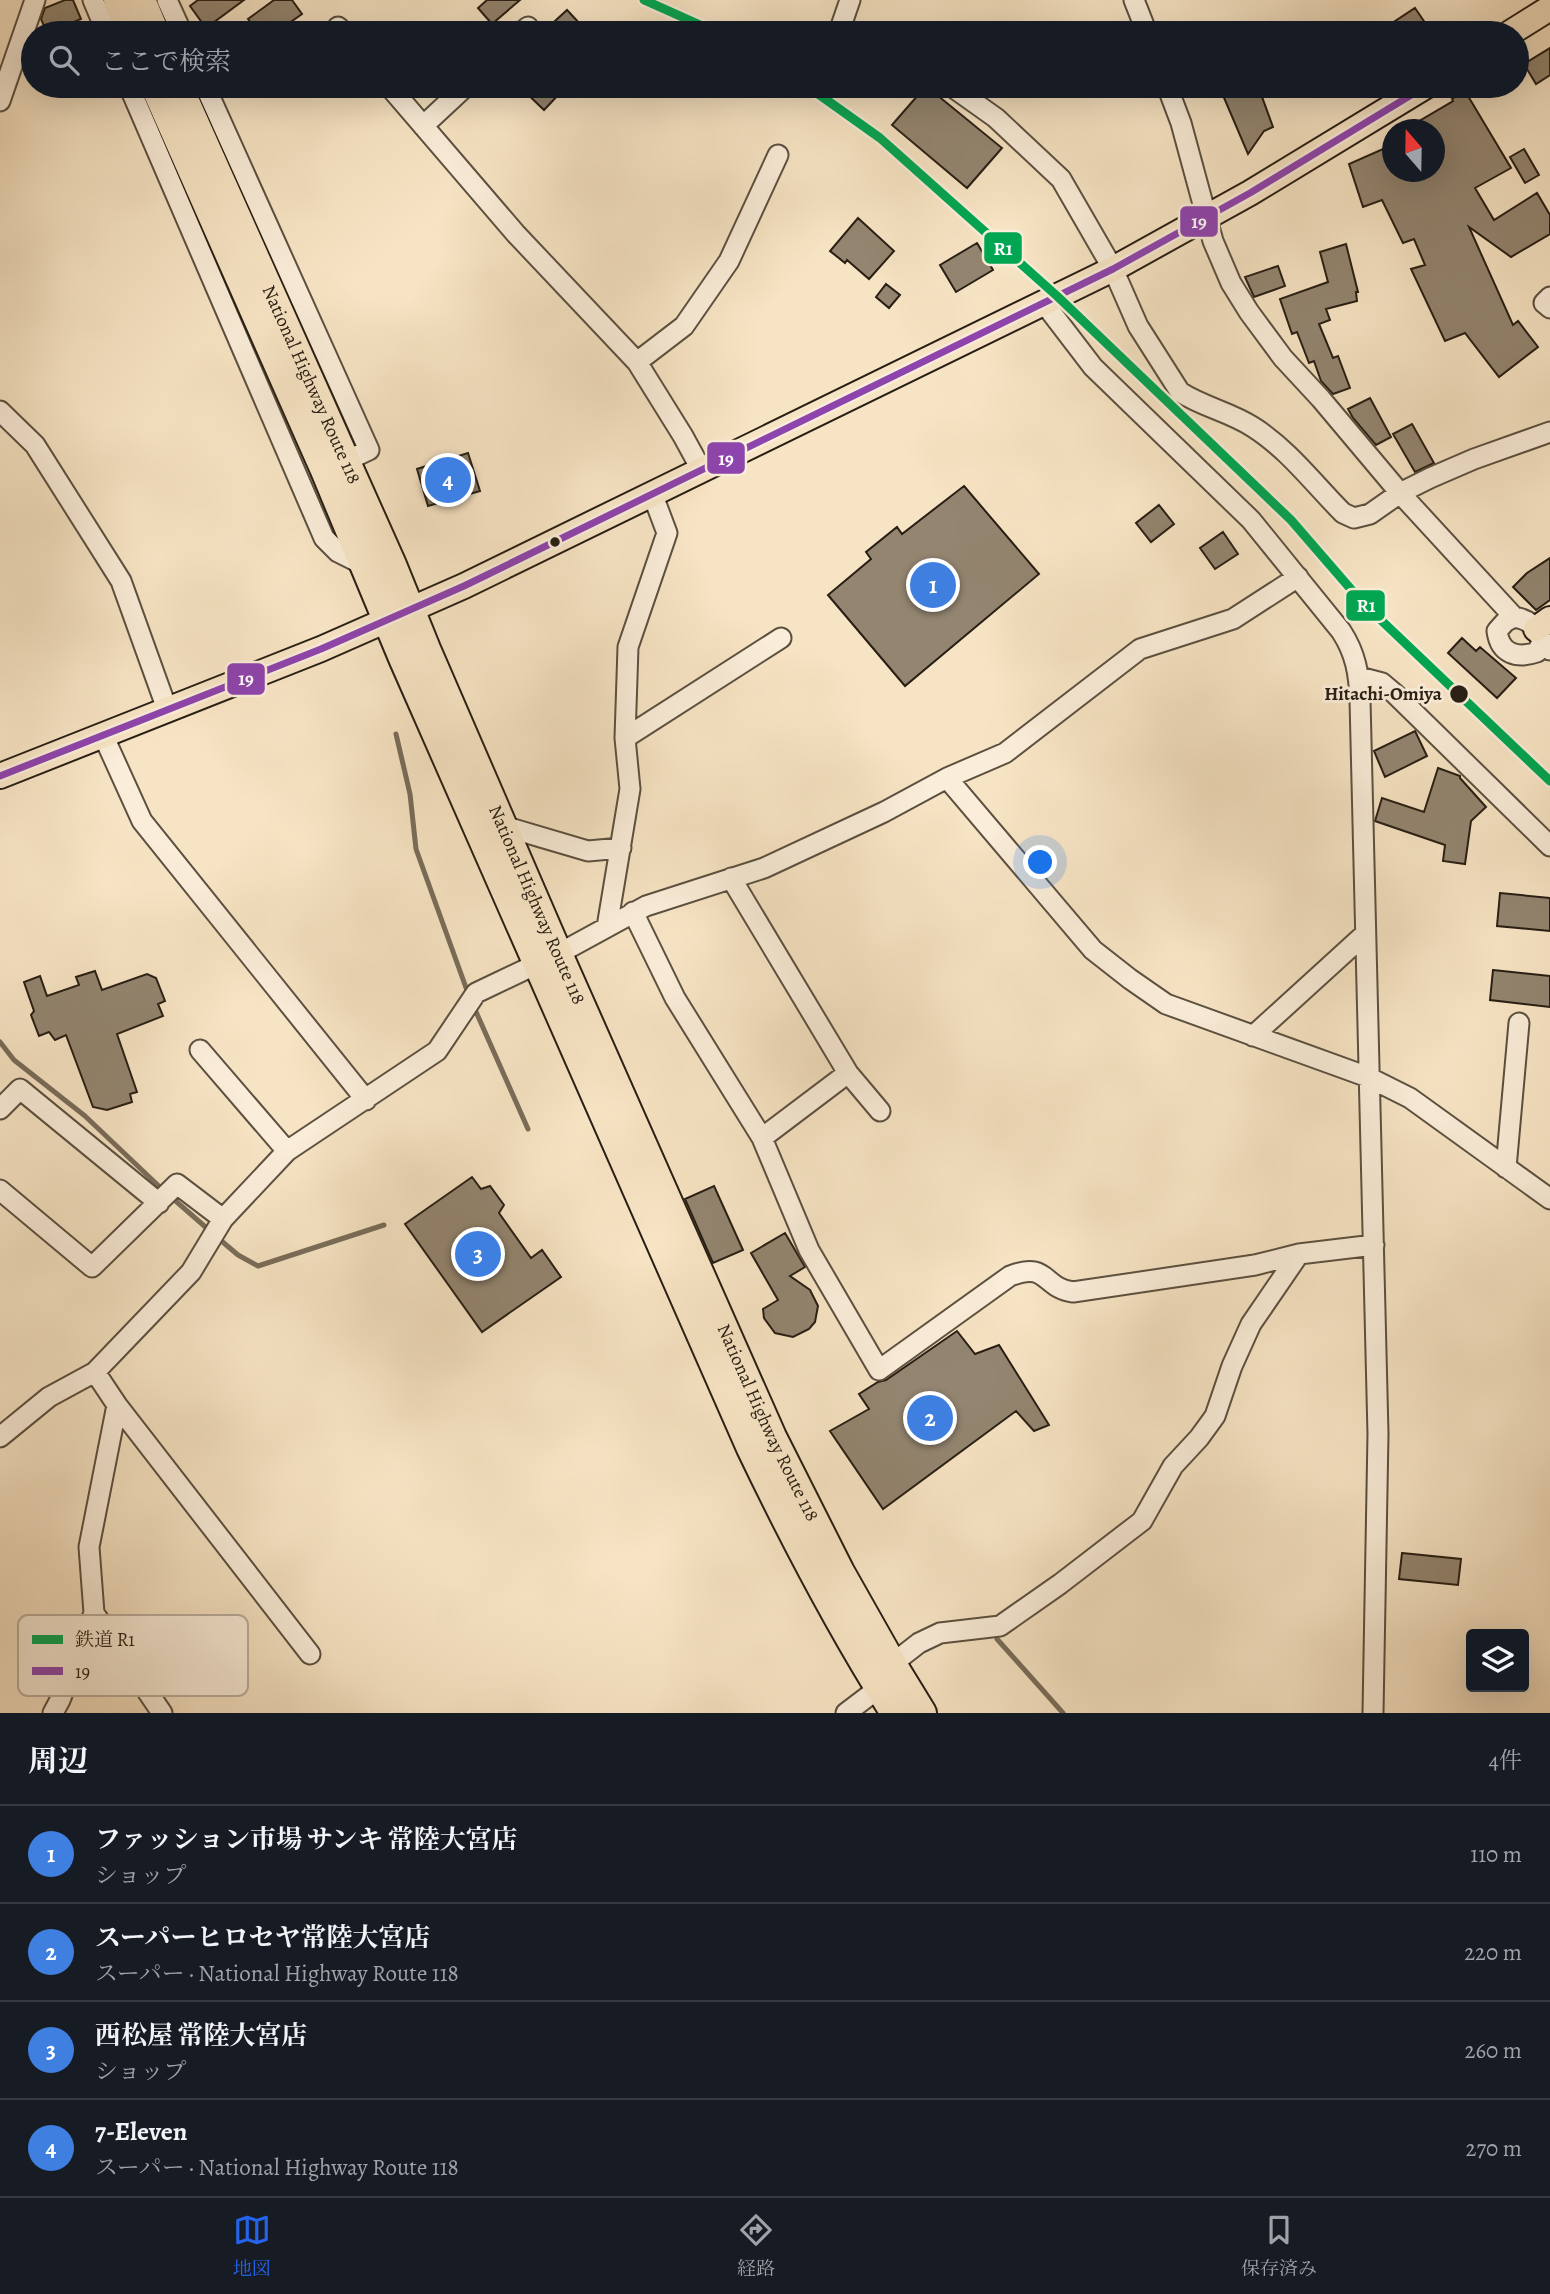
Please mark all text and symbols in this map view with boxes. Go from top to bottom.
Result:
search box [21,21,1529,98]
icon: search [45,41,83,79]
text: ここで検索 [101,44,231,79]
north arrow [1382,119,1445,182]
line badge: 19 [1179,205,1219,238]
text: 19 [1191,209,1207,235]
line badge: R1 [983,231,1023,265]
text: R1 [994,236,1013,262]
street label: National Highway Route 118 [256,281,367,488]
line badge: 19 [706,441,746,475]
text: 19 [718,446,734,472]
pin: 4 [425,454,471,506]
unlabelled marker [548,535,562,549]
pin: 1 [910,559,956,611]
line badge: R1 [1345,589,1386,622]
text: R1 [1357,593,1376,619]
line badge: 19 [226,662,266,696]
text: 19 [238,666,254,692]
place label: Hitachi-Omiya [1324,681,1443,707]
marker: Hitachi-Omiya [1448,683,1470,705]
street label: National Highway Route 118 [482,801,592,1009]
your location [1023,845,1057,879]
pin: 3 [455,1228,501,1280]
street label: National Highway Route 118 [711,1320,825,1526]
pin: 2 [907,1392,953,1444]
legend [18,1615,248,1696]
text: 鉄道 R1 [75,1627,135,1653]
map controls [1466,1629,1529,1692]
button: layers [1466,1629,1529,1692]
text: 19 [75,1659,90,1685]
text: 周辺 [28,1741,88,1781]
text: 4件 [1489,1745,1522,1776]
text: ファッション市場 サンキ 常陸大宮店 [95,1822,518,1857]
text: 1 [47,1839,55,1870]
text: 110 m [1470,1839,1522,1870]
text: ショップ [95,1860,187,1891]
text: スーパーヒロセヤ常陸大宮店 [95,1920,430,1955]
text: 2 [45,1937,57,1968]
text: 220 m [1464,1937,1522,1968]
text: スーパー · National Highway Route 118 [95,1958,459,1989]
text: 西松屋 常陸大宮店 [95,2018,308,2053]
text: 3 [46,2035,56,2066]
text: 260 m [1464,2035,1522,2066]
text: ショップ [95,2056,187,2087]
text: 7-Eleven [95,2114,187,2149]
text: 4 [46,2133,56,2164]
text: 270 m [1465,2133,1522,2164]
text: スーパー · National Highway Route 118 [95,2152,459,2183]
tab: 地図 [233,2211,271,2282]
tab: 経路 [737,2211,775,2282]
tab: 保存済み [1241,2211,1317,2282]

